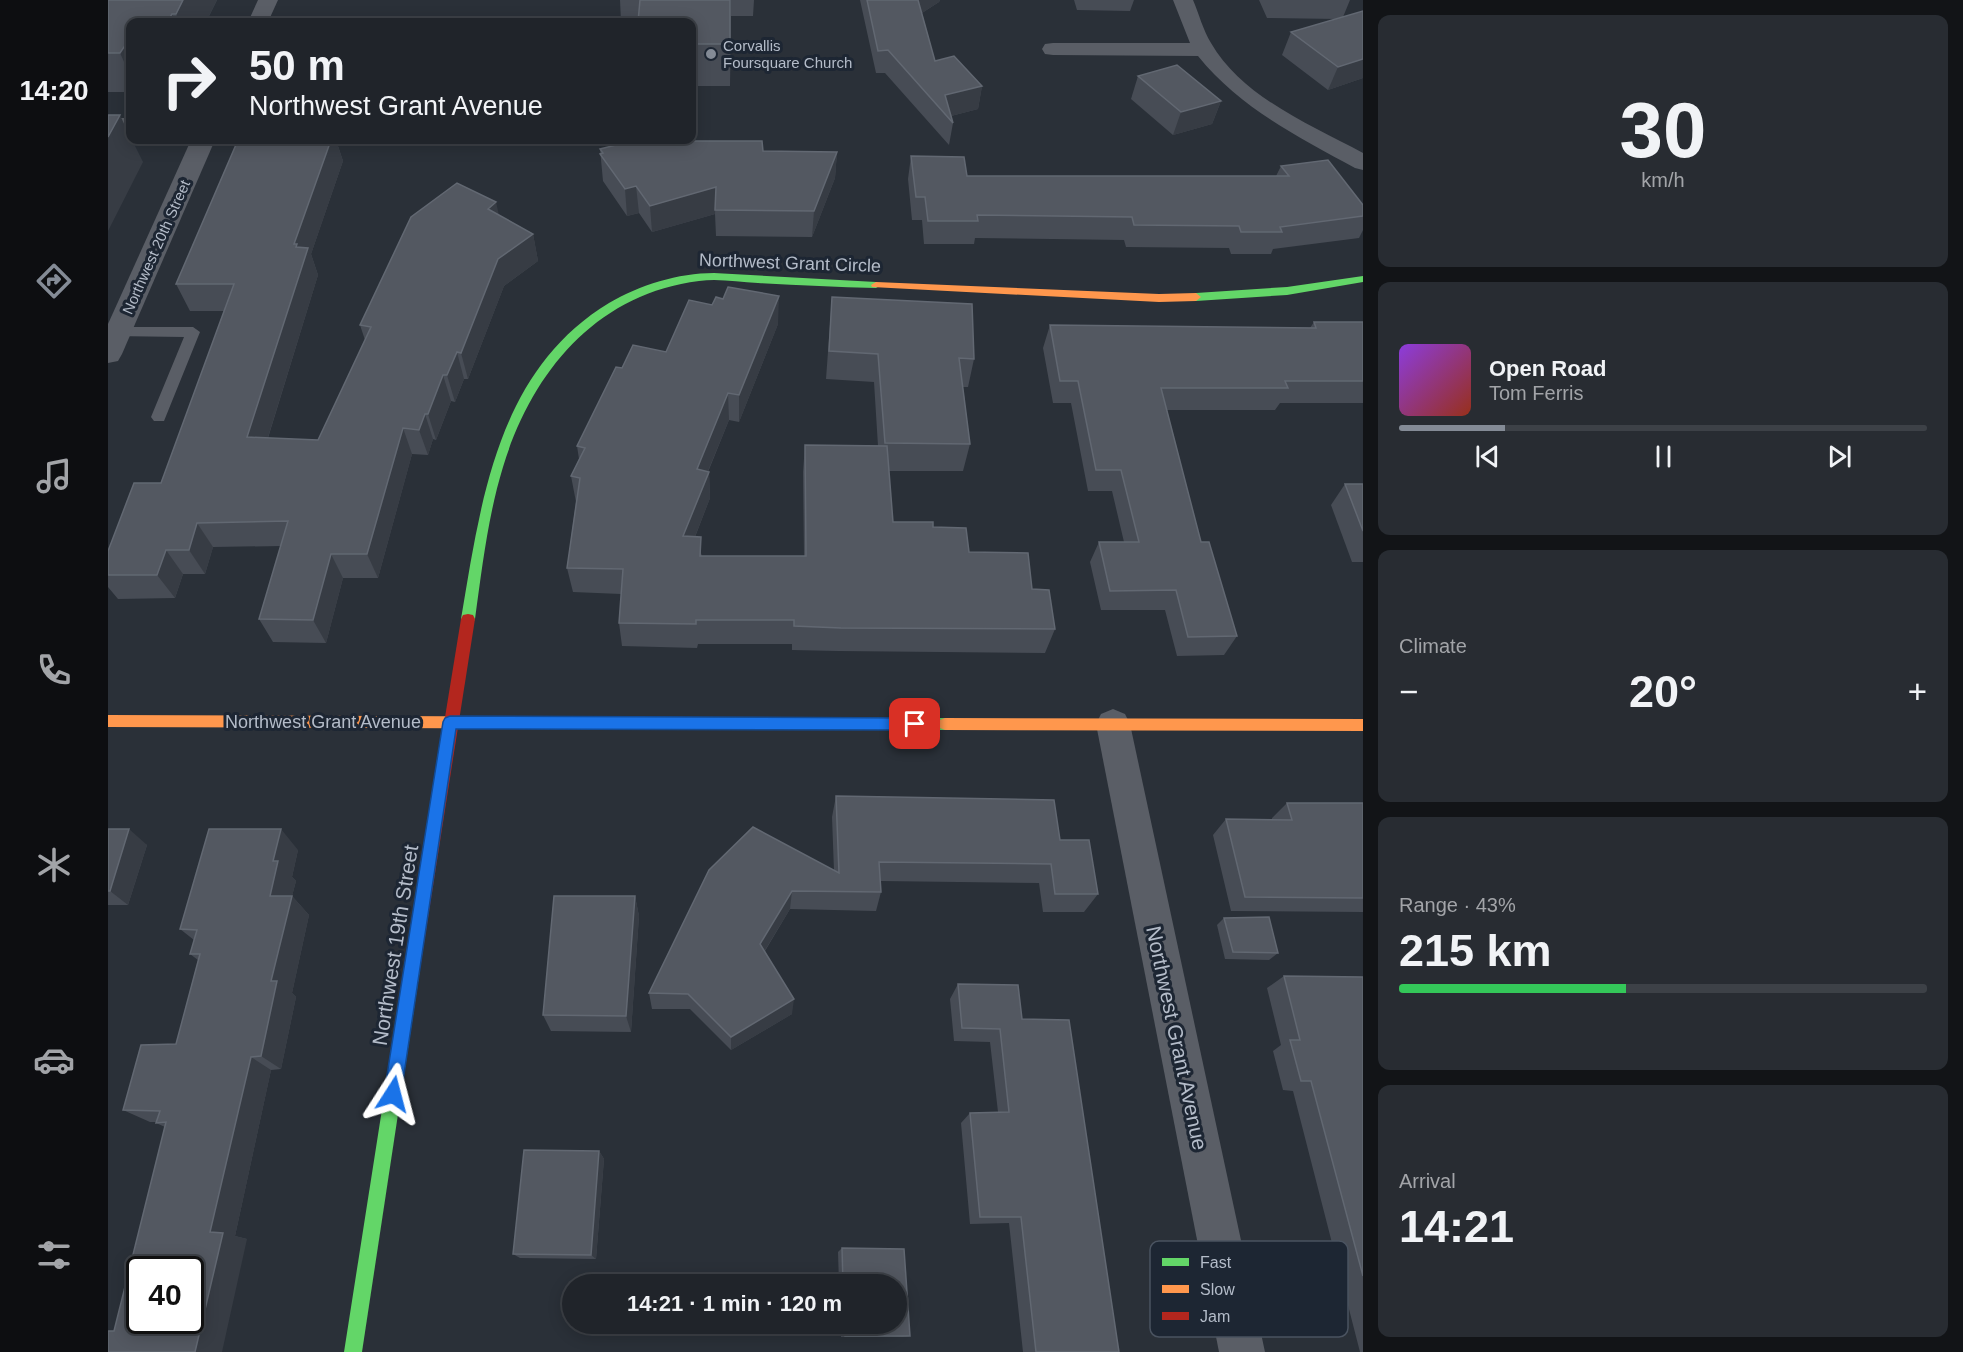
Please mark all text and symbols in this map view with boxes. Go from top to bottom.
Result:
place label: Corvallis Foursquare Church [723,37,852,71]
icon: right [150,42,228,120]
text: 50 m [249,42,345,89]
marker: Corvallis Foursquare Church [704,47,718,61]
text: 14:20 [19,76,89,106]
text: 30 [1620,86,1706,174]
text: Northwest Grant Avenue [249,91,543,121]
text: km/h [1641,169,1685,191]
street label: Northwest 20th Street [119,177,194,317]
street label: Northwest Grant Circle [699,250,881,276]
icon: directions [33,260,75,302]
text: Open Road [1489,356,1606,381]
text: Tom Ferris [1489,382,1583,404]
icon: previous [1471,440,1504,473]
icon: pause [1647,440,1680,473]
icon: next [1823,440,1856,473]
icon: music [33,455,75,497]
text: Climate [1399,635,1467,657]
icon: phone [33,649,75,691]
text: 20° [1629,666,1697,717]
text: − [1399,673,1418,710]
text: + [1908,673,1927,710]
pin [889,698,940,749]
icon: arrive [898,707,931,740]
street label: Northwest Grant Avenue [225,712,421,732]
street label: Northwest 19th Street [368,843,422,1047]
icon: climate [33,844,75,886]
text: Range · 43% [1399,894,1516,916]
street label: Northwest Grant Avenue [1142,924,1212,1152]
text: 215 km [1399,925,1552,976]
icon: car [33,1039,75,1081]
position arrow [361,1062,425,1126]
text: Arrival [1399,1170,1456,1192]
text: 14:21 [1399,1201,1514,1252]
icon: filters [33,1234,75,1276]
legend [1150,1241,1348,1337]
text: Fast [1200,1254,1232,1271]
speed limit sign: 40 [126,1256,204,1334]
text: Slow [1200,1281,1235,1298]
text: 14:21 · 1 min · 120 m [627,1291,842,1316]
text: Jam [1200,1308,1230,1325]

